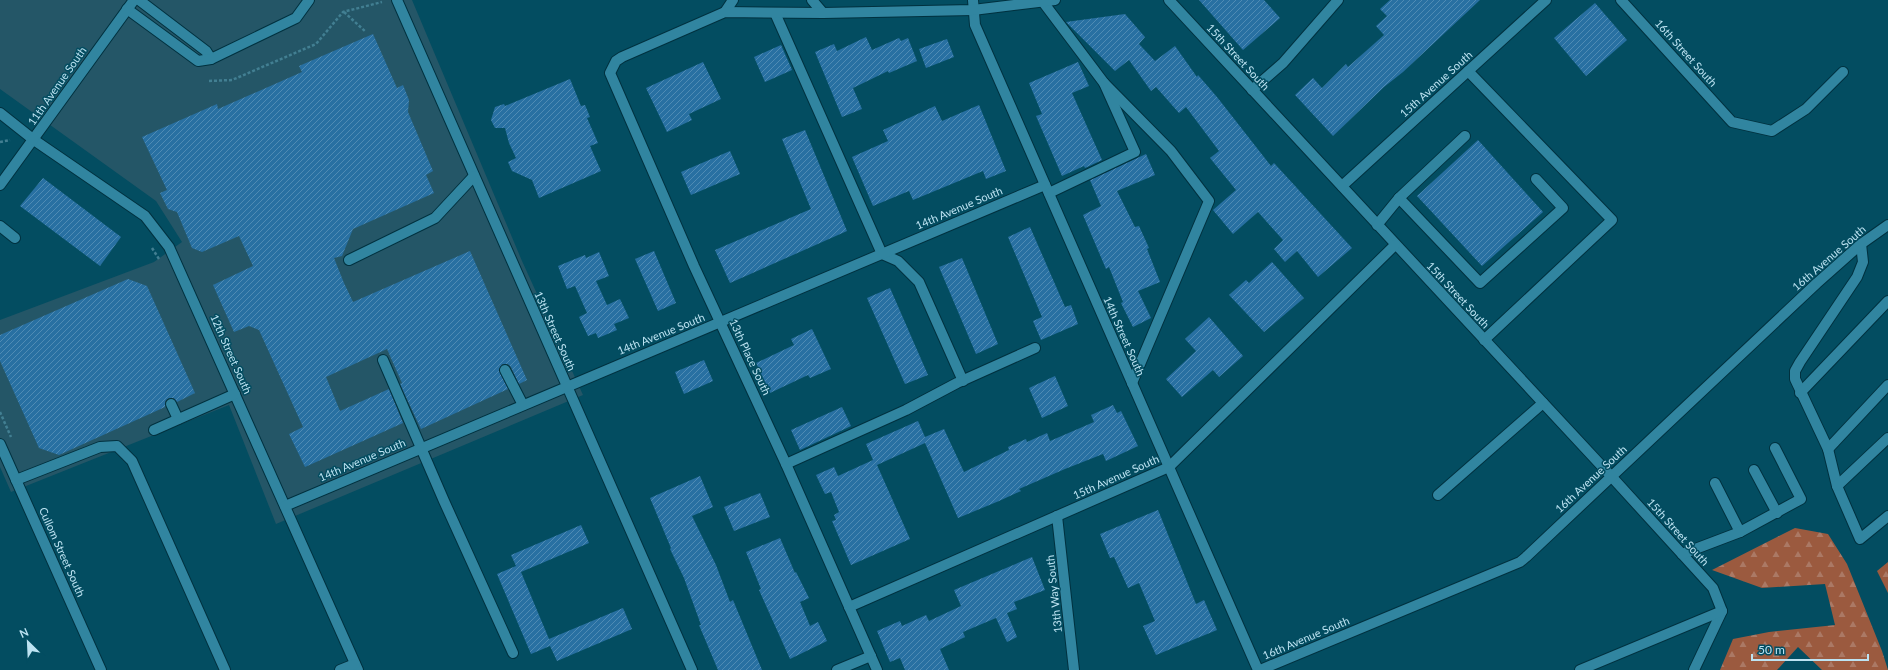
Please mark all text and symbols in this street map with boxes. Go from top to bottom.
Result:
street label: 16th Street South [1653,16,1720,89]
street label: 15th Street South [1204,21,1272,92]
street label: 11th Avenue South [25,44,89,128]
street label: 15th Avenue South [1397,48,1475,120]
street label: 14th Avenue South [913,183,1004,232]
street label: 16th Avenue South [1789,222,1868,293]
street label: 15th Street South [1424,259,1492,330]
street label: 13th Street South [532,289,579,373]
street label: 14th Street South [1101,294,1148,378]
street label: 14th Avenue South [615,310,706,357]
street label: 12th Street South [208,312,255,396]
street label: 13th Place South [727,317,774,397]
street label: 14th Avenue South [316,435,407,484]
street label: 16th Avenue South [1552,442,1629,515]
street label: 15th Avenue South [1071,452,1161,501]
street label: 15th Street South [1645,495,1712,568]
street label: Cullom Street South [37,505,88,599]
street label: 13th Way South [1043,554,1064,634]
street label: 16th Avenue South [1260,613,1351,662]
north arrow [8,622,48,662]
text: N [17,625,30,640]
scale bar [1752,636,1868,662]
text: 50 m [1758,642,1785,657]

